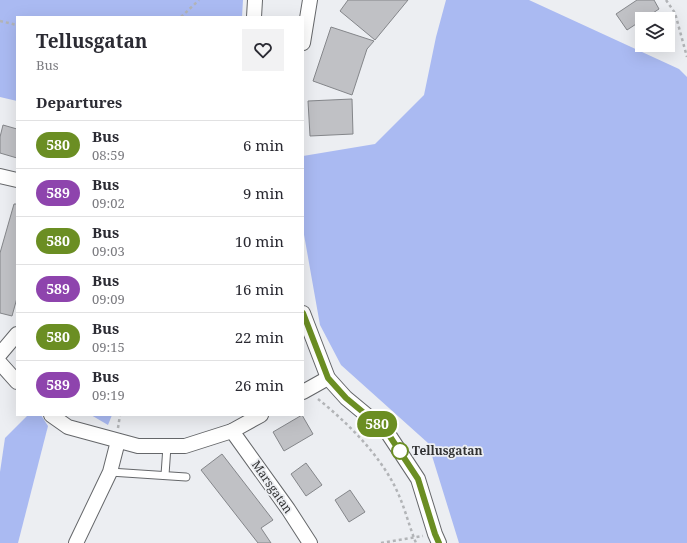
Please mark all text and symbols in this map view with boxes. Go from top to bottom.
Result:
map controls [635,12,675,52]
button: layers [635,12,675,52]
text: Tellusgatan [36,28,148,54]
button: heart [242,29,284,71]
text: Bus [36,56,59,74]
text: Departures [36,92,122,112]
text: Bus [92,126,119,146]
text: 580 [46,135,70,154]
text: 6 min [243,135,284,155]
text: 08:59 [92,146,125,164]
text: Bus [92,174,119,194]
text: 589 [46,183,70,202]
text: 9 min [243,183,284,203]
text: 09:02 [92,194,125,212]
text: Bus [92,222,119,242]
text: 580 [46,231,70,250]
text: 10 min [235,231,284,251]
text: 09:03 [92,242,125,260]
text: Bus [92,270,119,290]
text: 589 [46,279,70,298]
text: 16 min [235,279,284,299]
text: 09:09 [92,290,125,308]
text: Bus [92,318,119,338]
text: 580 [46,327,70,346]
text: 22 min [235,327,284,347]
text: 09:15 [92,338,125,356]
text: Bus [92,366,119,386]
text: 589 [46,375,70,394]
text: 26 min [235,375,284,395]
text: 09:19 [92,386,125,404]
line badge: 580 [354,411,400,437]
text: 580 [365,414,389,433]
marker: Tellusgatan [391,442,409,460]
place label: Tellusgatan [412,442,482,459]
street label: Marsgatan [248,457,297,517]

